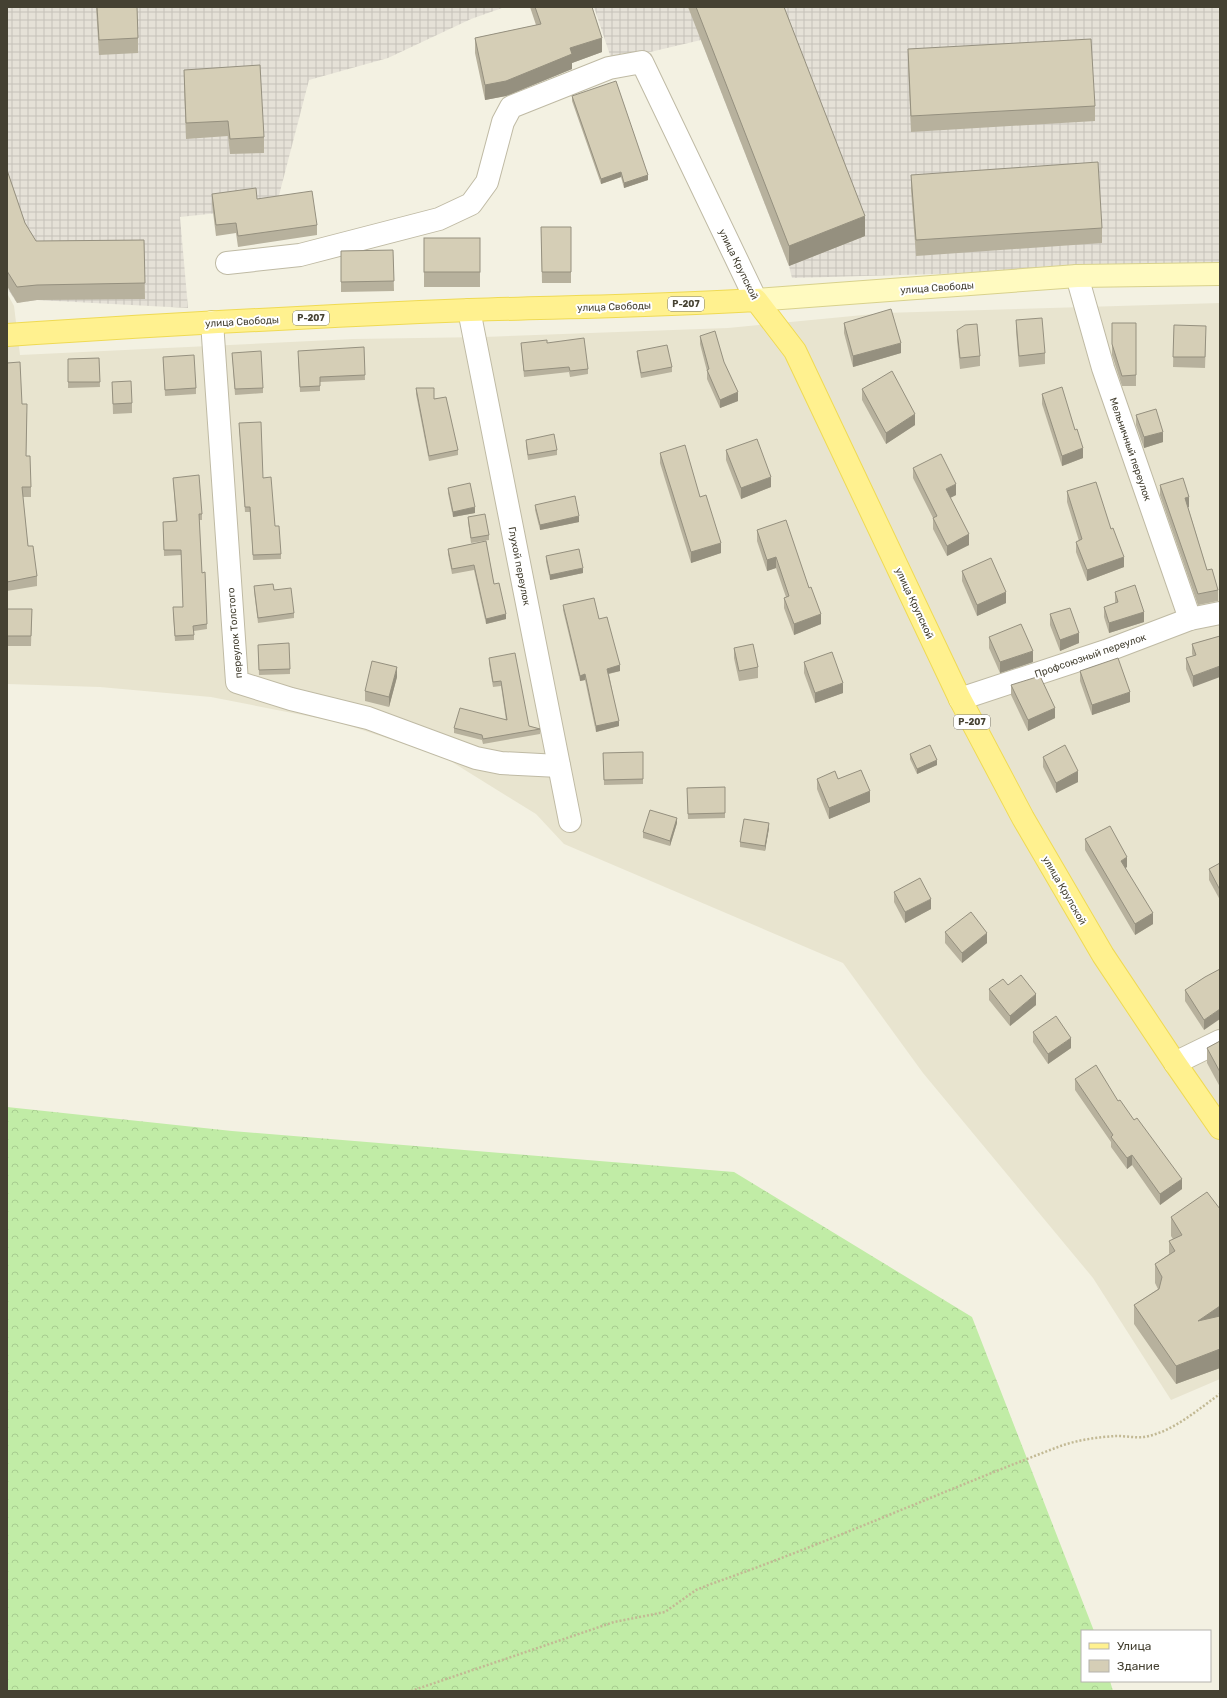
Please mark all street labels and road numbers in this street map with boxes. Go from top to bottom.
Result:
street label: улица Крупской [716,227,760,302]
street label: улица Свободы [900,279,974,297]
road number: Р-207 [668,297,704,311]
street label: улица Свободы [577,300,651,314]
road number: Р-207 [293,311,329,325]
street label: улица Свободы [205,314,279,330]
street label: Мельничный переулок [1107,396,1154,503]
street label: Глухой переулок [506,526,533,607]
street label: улица Крупской [892,566,936,641]
street label: переулок Толстого [225,587,245,679]
street label: Профсоюзный переулок [1033,631,1148,681]
road number: Р-207 [954,715,990,729]
street label: улица Крупской [1040,854,1089,927]

